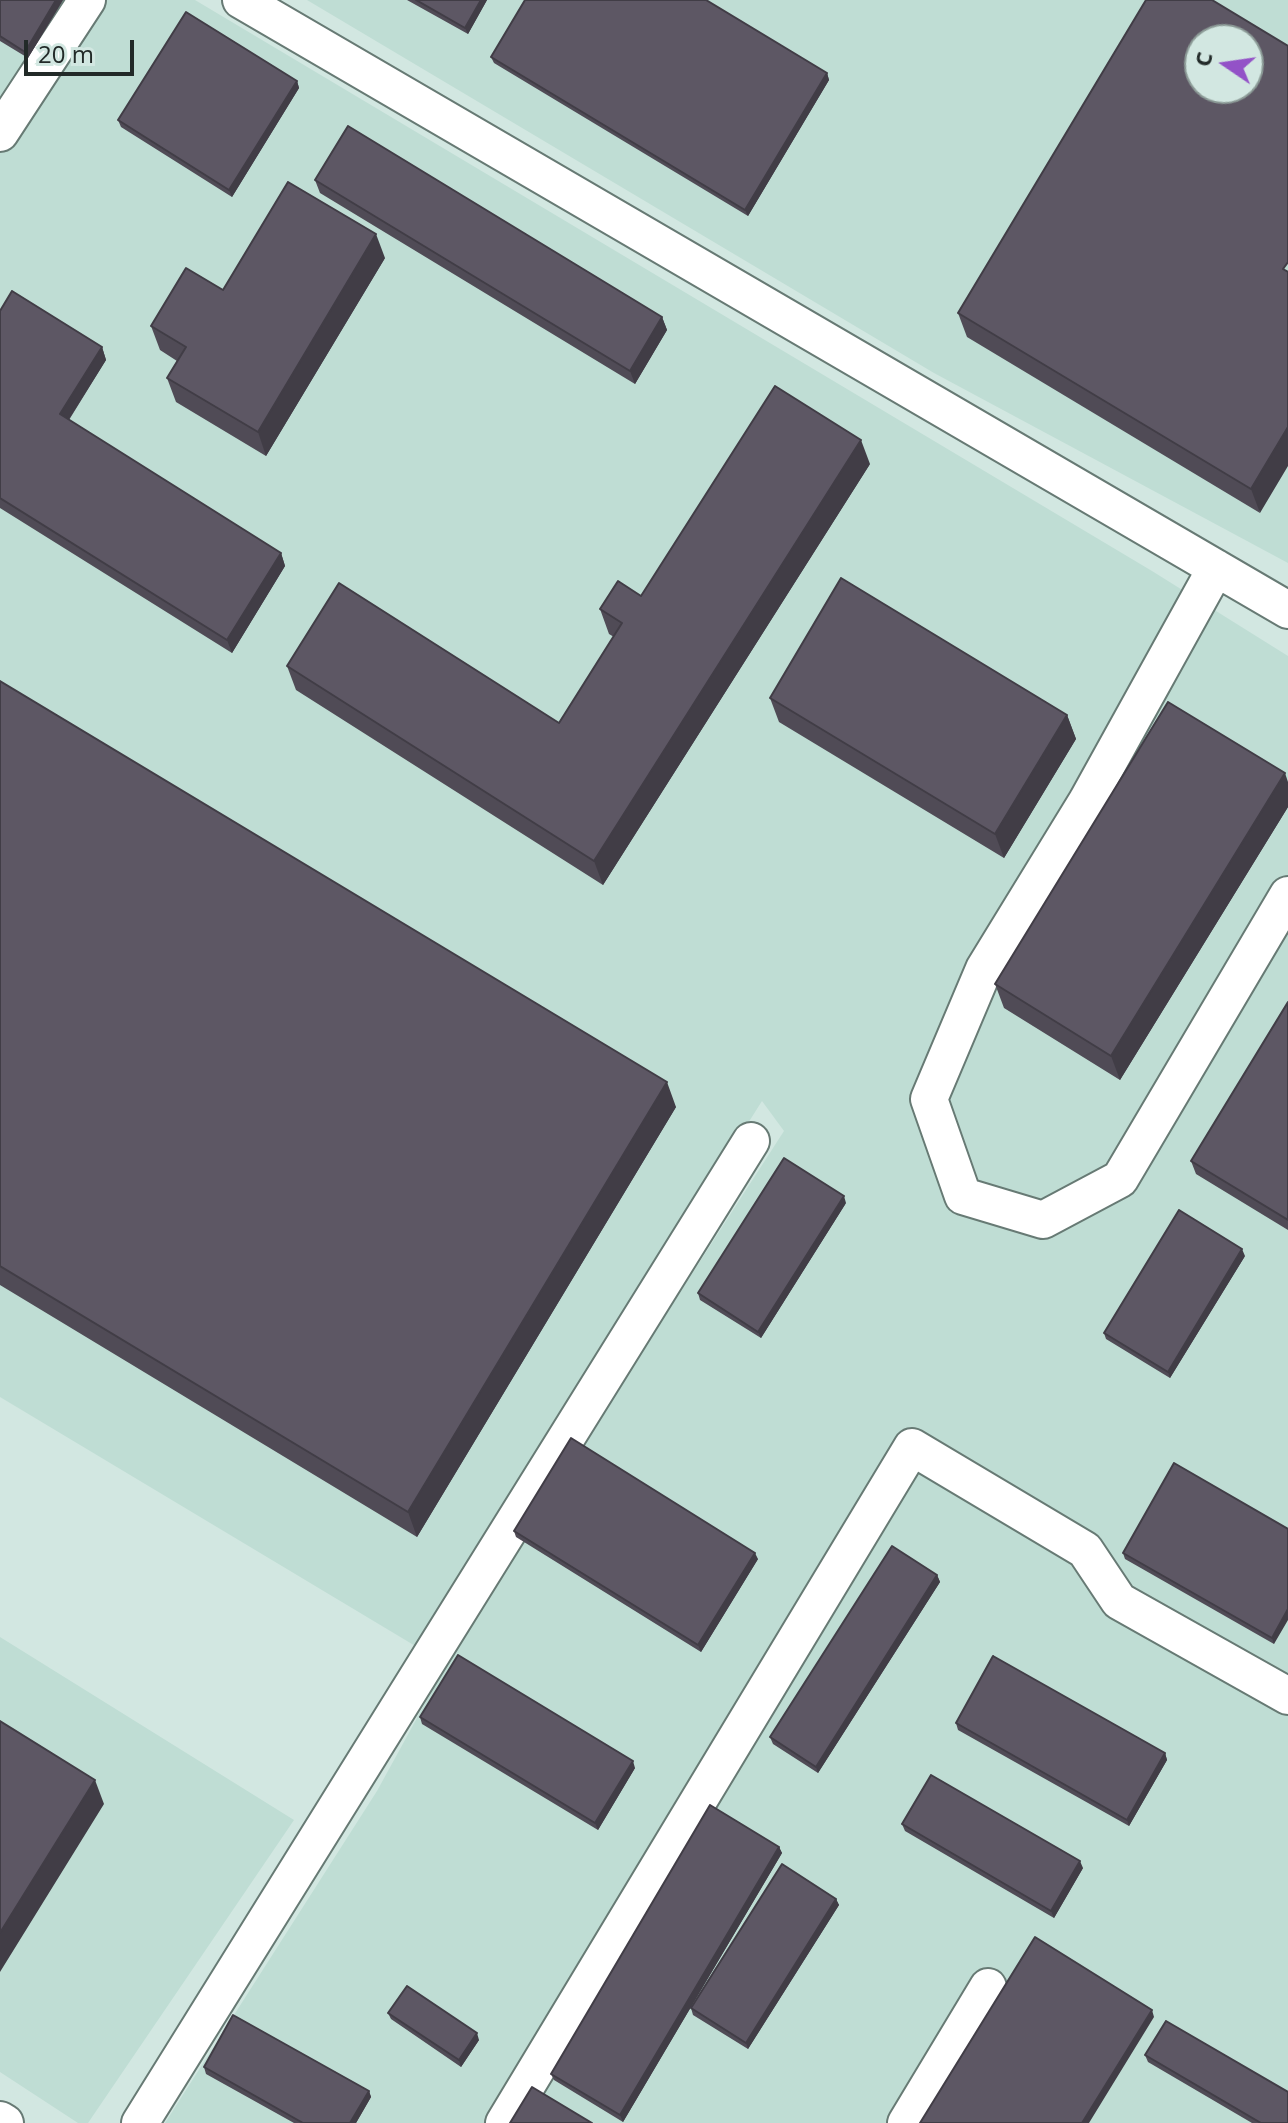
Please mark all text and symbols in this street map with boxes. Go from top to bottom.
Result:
scale bar [28,24,138,74]
north arrow [1184,24,1264,104]
text: 20 m [38,37,94,70]
text: С [1186,49,1219,69]

